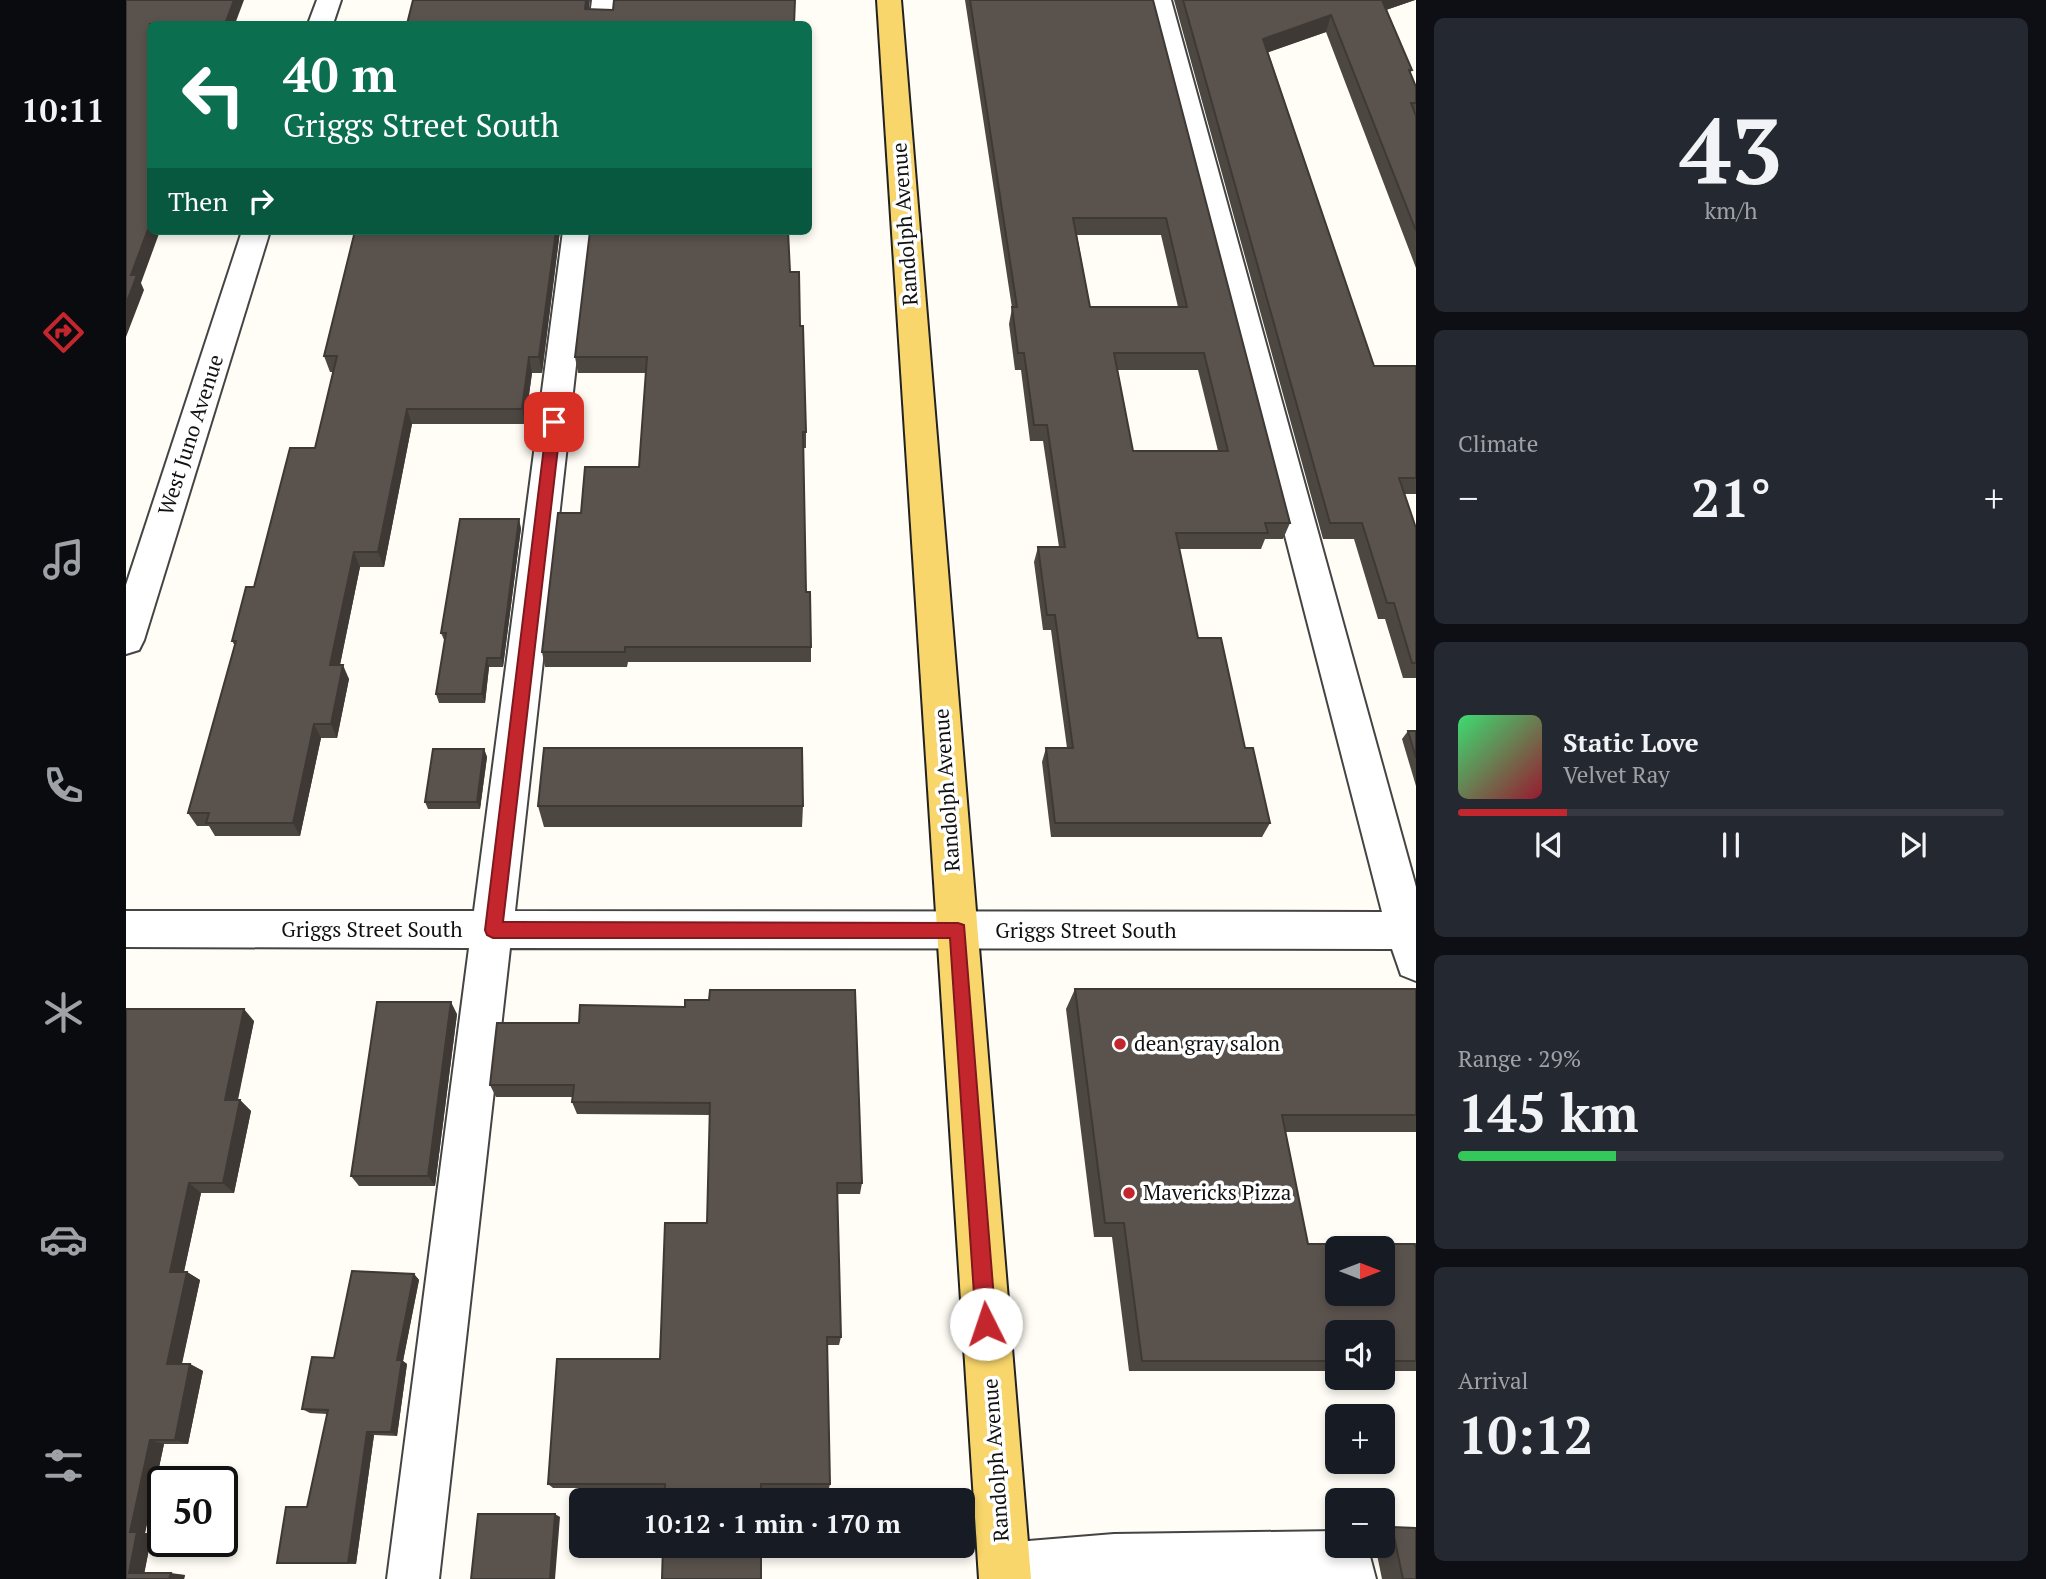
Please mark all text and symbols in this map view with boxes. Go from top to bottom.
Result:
text: 40 m [283,41,397,106]
icon: left [168,49,259,140]
text: 10:11 [21,89,105,131]
text: 43 [1680,89,1782,210]
text: Griggs Street South [283,104,559,146]
street label: Randolph Avenue [884,141,924,307]
icon: right [242,182,280,220]
text: Then [168,184,228,218]
text: km/h [1704,195,1758,226]
icon: directions [39,308,88,357]
street label: West Juno Avenue [151,351,229,519]
pin [524,392,584,452]
icon: arrive [535,403,573,441]
text: Climate [1458,428,1538,459]
text: 21° [1691,463,1771,532]
text: − [1458,473,1478,523]
text: + [1984,473,2004,523]
icon: music [39,535,88,584]
street label: Randolph Avenue [926,707,966,873]
text: Static Love [1563,725,1699,759]
text: Velvet Ray [1563,759,1670,790]
icon: phone [39,761,88,810]
icon: previous [1530,826,1568,864]
icon: pause [1712,826,1750,864]
icon: next [1894,826,1932,864]
street label: Griggs Street South [281,915,463,943]
street label: Griggs Street South [995,916,1177,944]
icon: climate [39,988,88,1037]
place label: dean gray salon [1134,1029,1280,1057]
marker: dean gray salon [1112,1036,1128,1052]
text: Range · 29% [1458,1043,1581,1074]
text: 145 km [1458,1078,1639,1147]
place label: Mavericks Pizza [1143,1178,1292,1206]
marker: Mavericks Pizza [1121,1185,1137,1201]
icon: car [39,1215,88,1264]
north arrow [1325,1236,1395,1306]
map controls [1325,1236,1395,1558]
position arrow [949,1287,1023,1361]
button: sound [1325,1320,1395,1390]
text: Arrival [1458,1365,1529,1396]
street label: Randolph Avenue [975,1377,1015,1543]
text: 10:12 [1458,1400,1593,1469]
button: + [1325,1404,1395,1474]
icon: filters [39,1441,88,1490]
speed limit sign: 50 [147,1466,238,1557]
button: − [1325,1488,1395,1558]
text: 10:12 · 1 min · 170 m [643,1506,901,1540]

